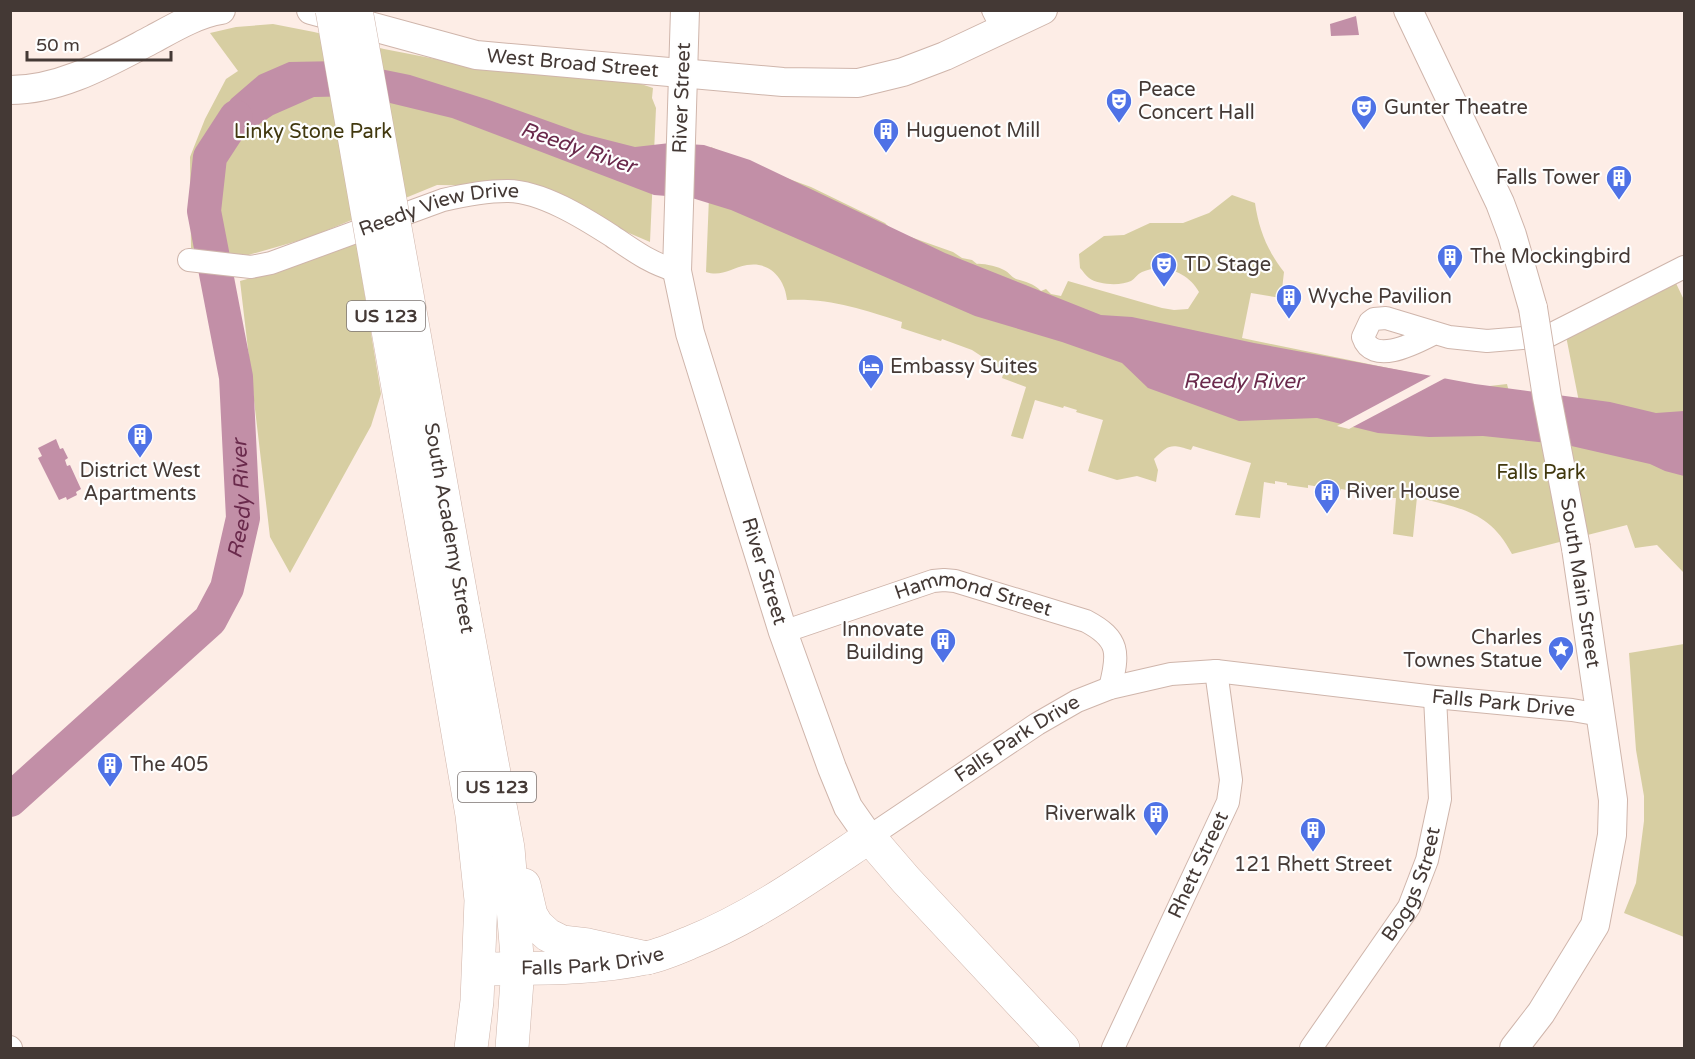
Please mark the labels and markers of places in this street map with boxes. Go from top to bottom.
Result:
place label: Peace Concert Hall [1138,78,1255,125]
theatre icon: Peace Concert Hall [1104,86,1134,124]
theatre icon: Gunter Theatre [1349,93,1379,131]
place label: Gunter Theatre [1384,96,1528,120]
building icon: Huguenot Mill [871,116,901,154]
place label: Huguenot Mill [906,119,1040,143]
building icon: Falls Tower [1604,163,1634,201]
place label: Falls Tower [1496,166,1600,190]
building icon: The Mockingbird [1435,242,1465,280]
place label: The Mockingbird [1470,245,1631,269]
theatre icon: TD Stage [1149,250,1179,288]
place label: TD Stage [1184,253,1271,277]
building icon: Wyche Pavilion [1274,282,1304,320]
place label: Wyche Pavilion [1308,285,1452,309]
hotel icon: Embassy Suites [856,352,886,390]
place label: Embassy Suites [890,355,1038,379]
building icon: District West Apartments [125,421,155,459]
place label: District West Apartments [80,459,201,506]
building icon: River House [1312,477,1342,515]
place label: River House [1346,480,1460,504]
place label: Innovate Building [842,618,924,665]
building icon: Innovate Building [928,626,958,664]
place label: Charles Townes Statue [1403,626,1542,673]
place icon: Charles Townes Statue [1546,634,1576,672]
building icon: The 405 [95,750,125,788]
place label: The 405 [130,753,208,777]
building icon: Riverwalk [1141,799,1171,837]
place label: Riverwalk [1045,802,1136,826]
building icon: 121 Rhett Street [1298,815,1328,853]
place label: 121 Rhett Street [1234,853,1392,877]

